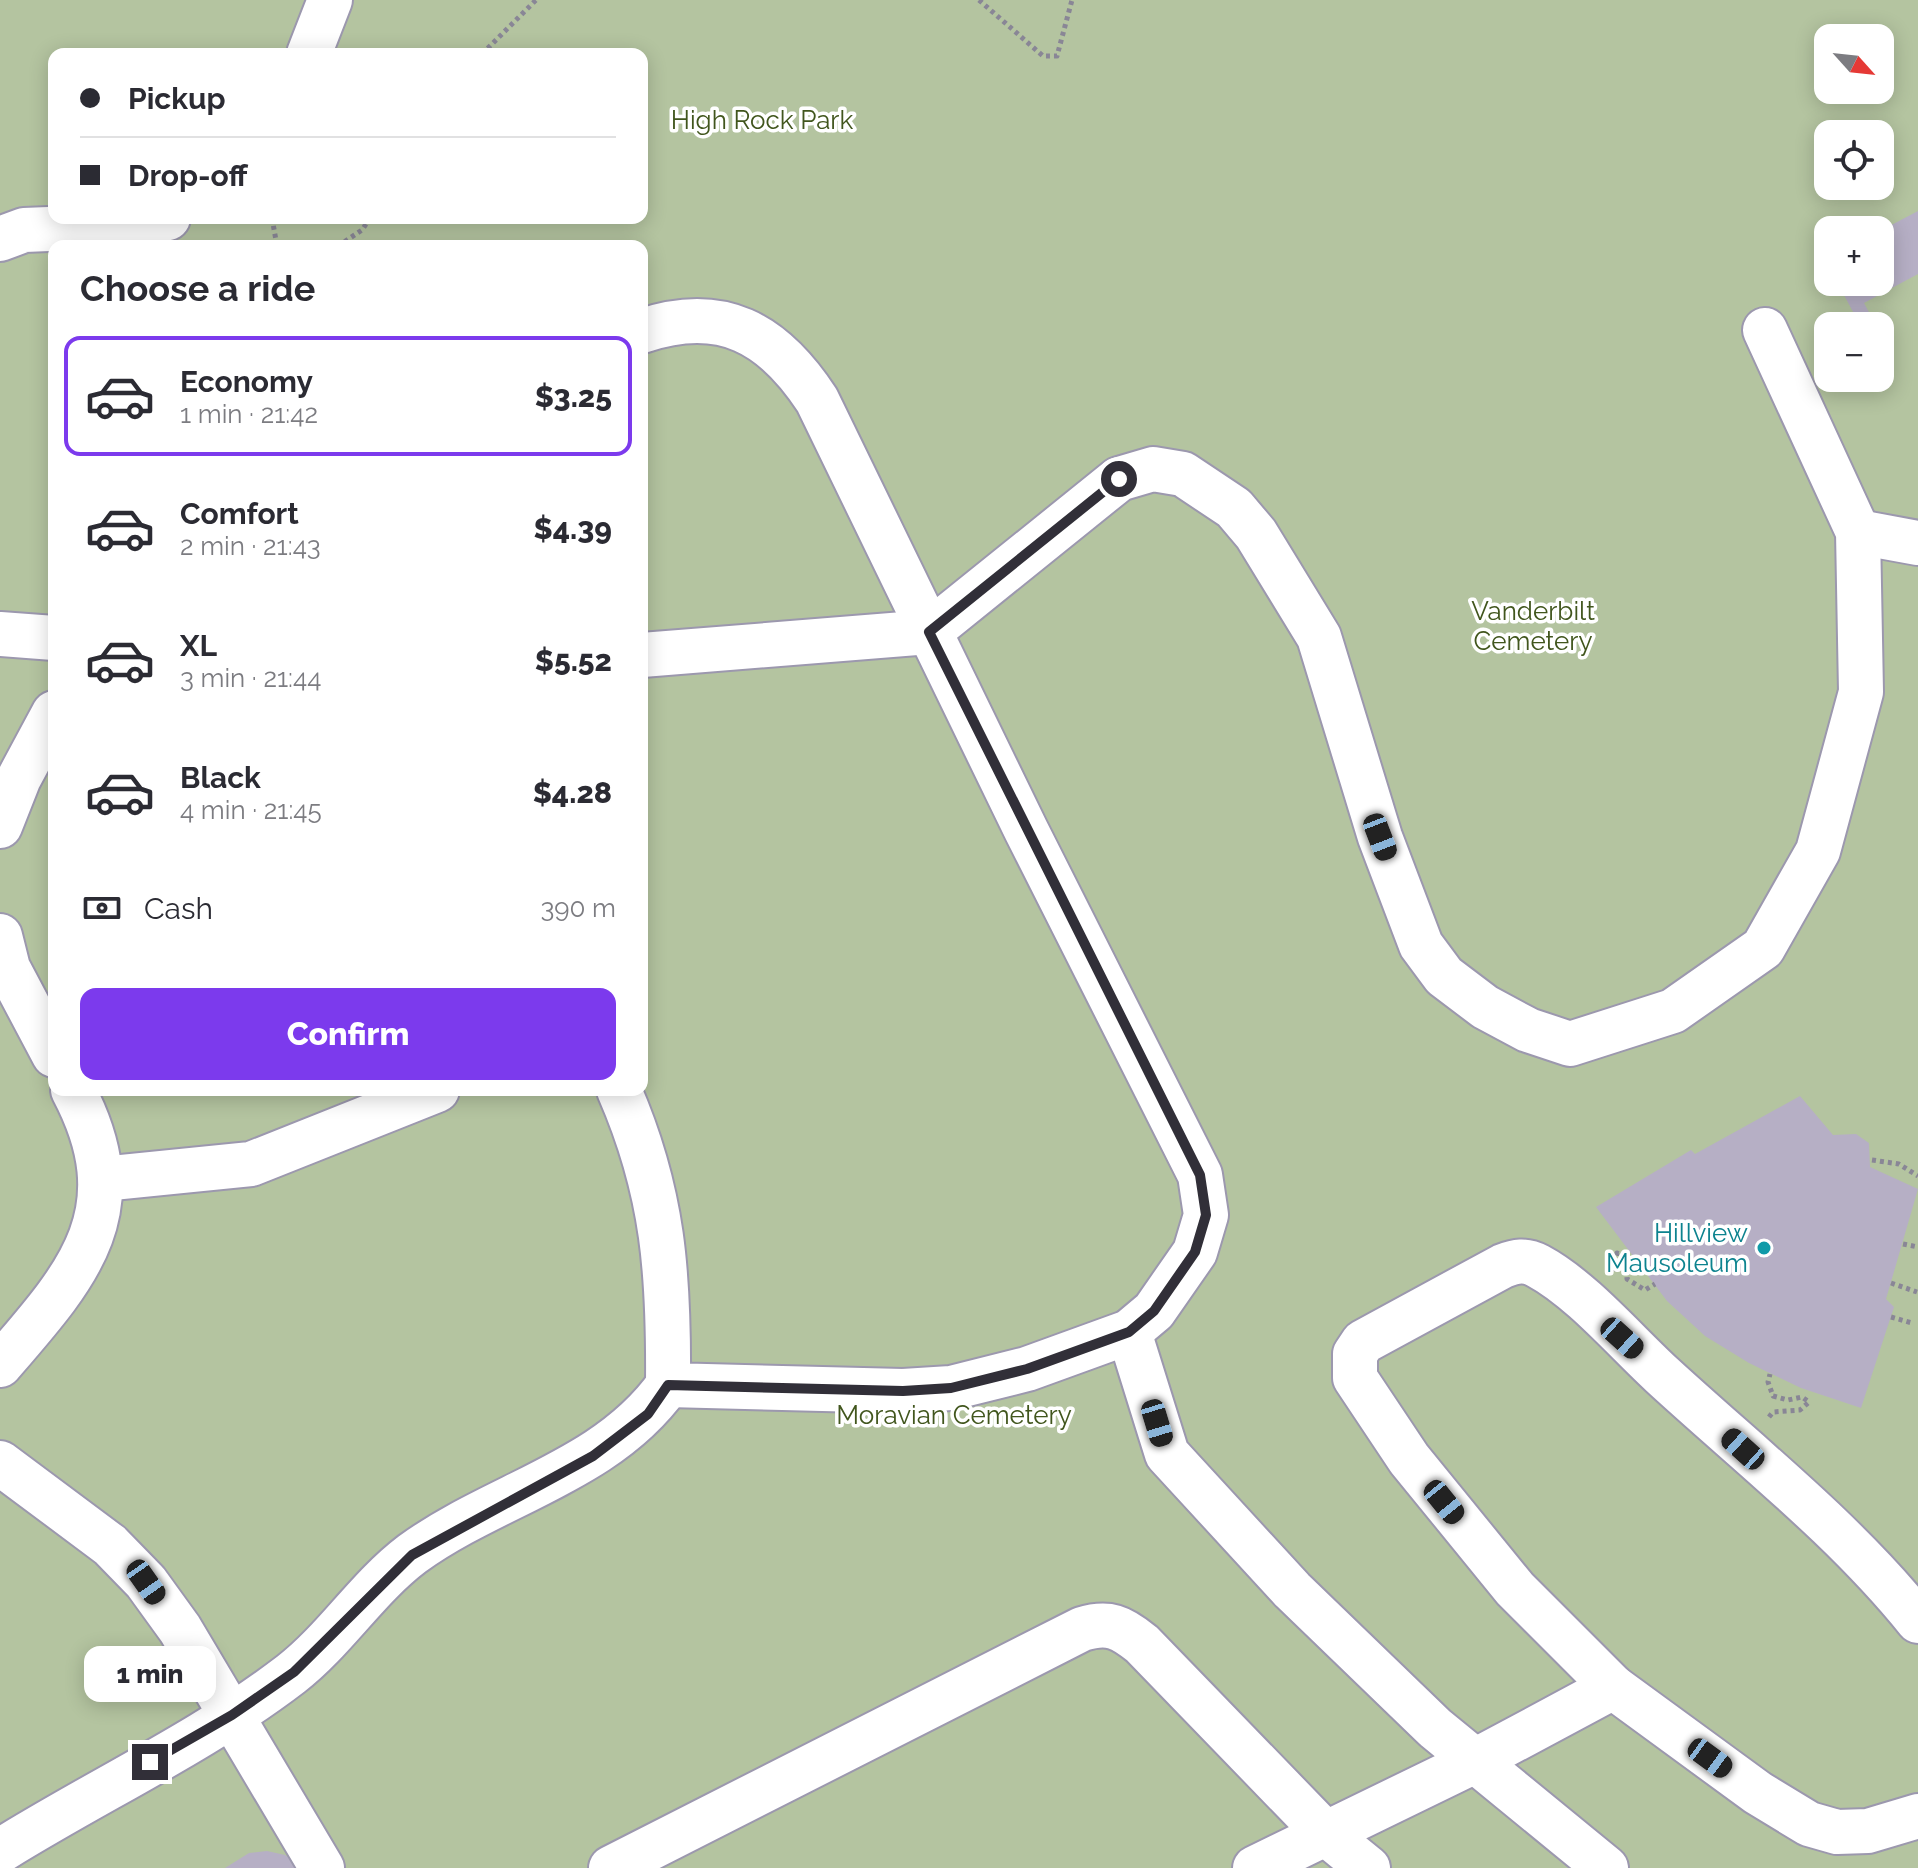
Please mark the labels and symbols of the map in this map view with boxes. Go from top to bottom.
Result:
north arrow [1814,24,1894,104]
park label: High Rock Park [671,105,853,135]
route start [1101,461,1137,497]
park label: Vanderbilt Cemetery [1471,596,1595,656]
car [1360,810,1400,864]
place label: Hillview Mausoleum [1606,1218,1748,1278]
marker: Hillview Mausoleum [1755,1239,1773,1257]
car [1596,1313,1648,1363]
car [1139,1397,1175,1449]
park label: Moravian Cemetery [836,1400,1072,1430]
car [1717,1424,1769,1474]
car [1420,1476,1468,1528]
car [122,1555,170,1609]
callout: 1 min [84,1646,216,1702]
car [1684,1734,1736,1782]
route end [132,1744,168,1780]

